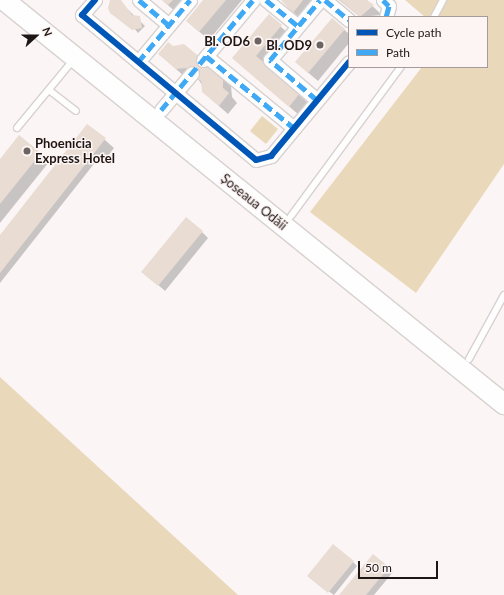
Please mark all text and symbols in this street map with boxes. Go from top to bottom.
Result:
north arrow [16,16,56,56]
legend [348,16,488,68]
text: N [40,25,55,38]
text: Cycle path [386,25,441,40]
place label: Bl. OD6 [204,33,250,49]
marker: Bl. OD6 [253,36,263,46]
place label: Bl. OD9 [266,37,312,53]
marker: Bl. OD9 [315,40,325,50]
text: Path [386,45,410,60]
place label: Phoenicia Express Hotel [35,136,115,167]
marker: Phoenicia Express Hotel [22,146,32,156]
street label: Șoseaua Odăii [218,171,290,233]
scale bar [360,553,440,579]
text: 50 m [365,560,392,575]

